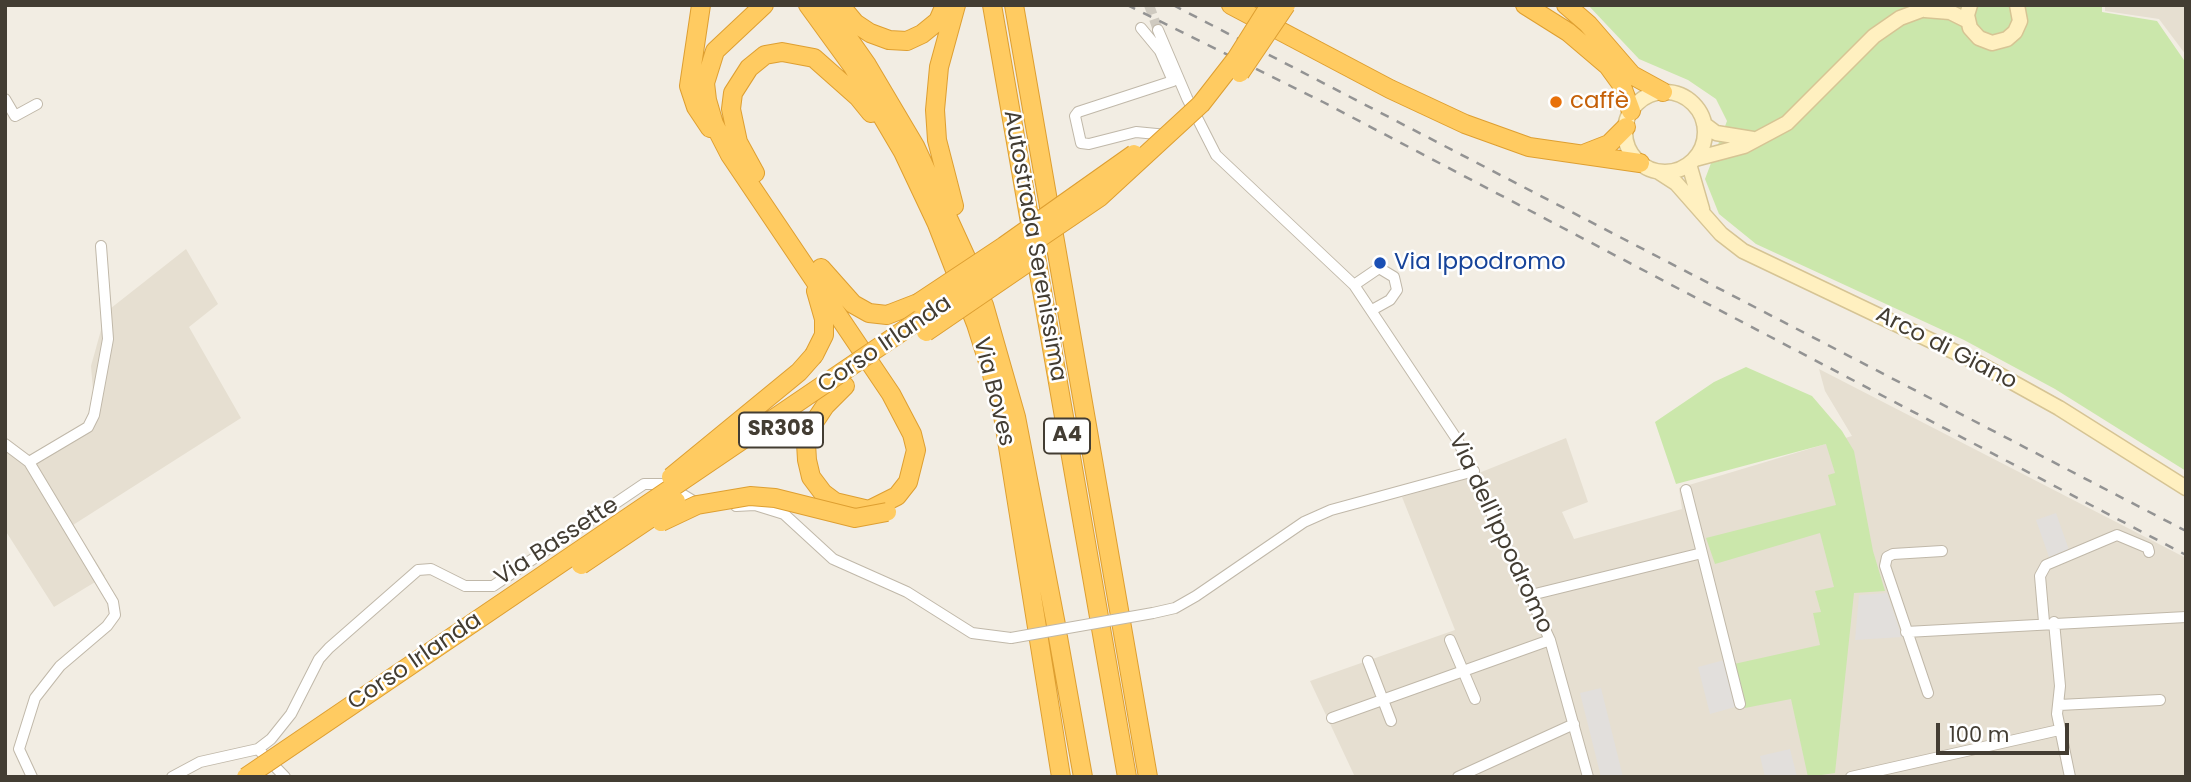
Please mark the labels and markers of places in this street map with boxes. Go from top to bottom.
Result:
place label: caffè [1570,88,1629,116]
marker: caffè [1548,94,1564,110]
place label: Via Ippodromo [1394,249,1566,277]
marker: Via Ippodromo [1372,255,1388,271]

